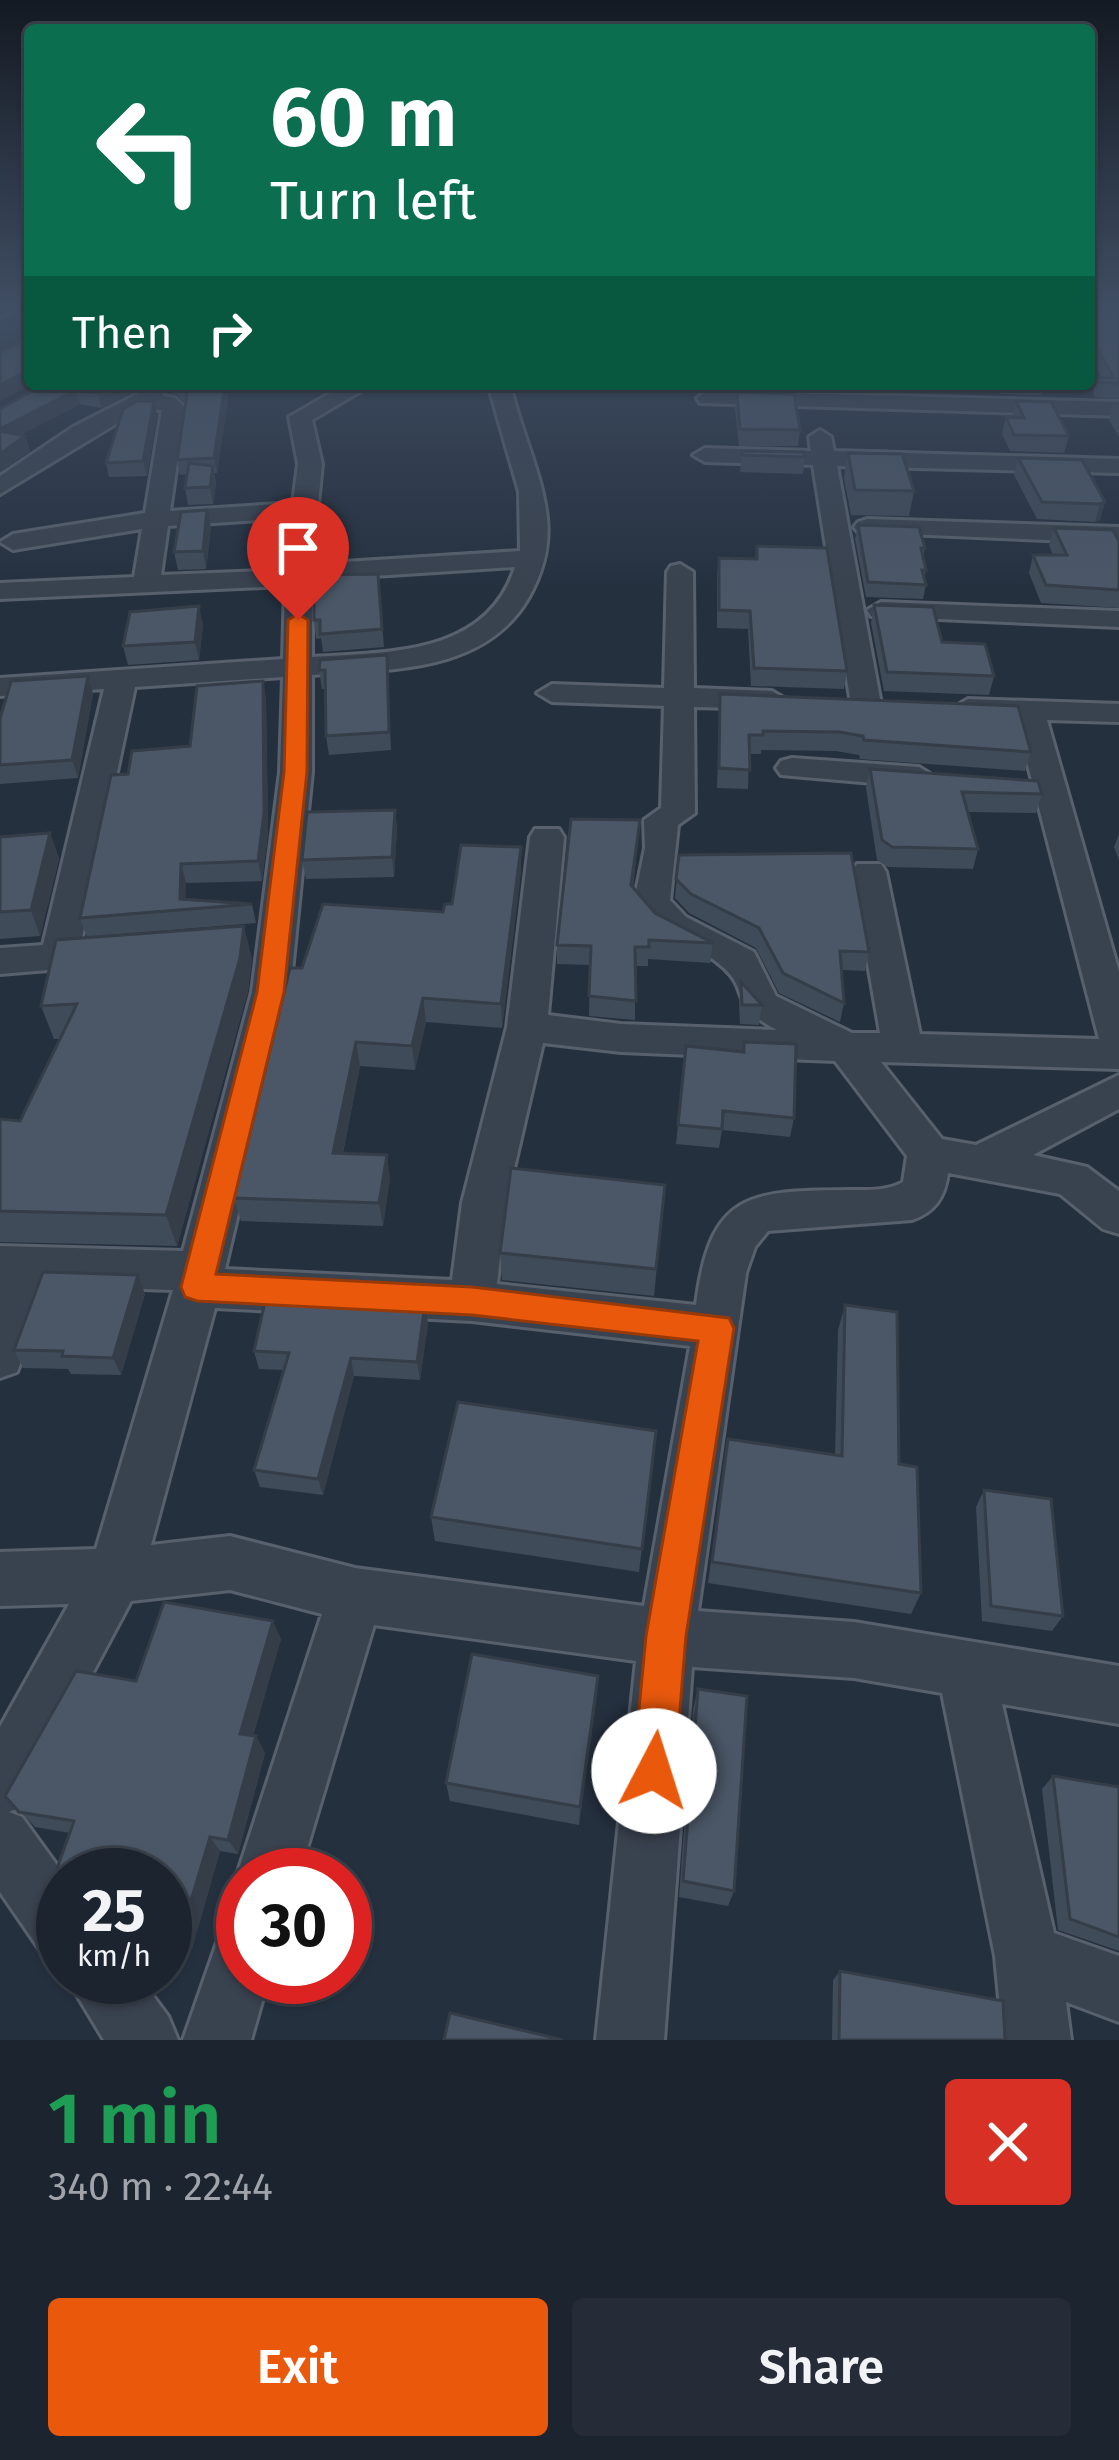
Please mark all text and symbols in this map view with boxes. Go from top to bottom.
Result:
text: 60 m [270,67,457,168]
icon: left [72,72,228,228]
text: Turn left [270,169,477,233]
icon: right [197,300,263,366]
text: Then [72,306,173,360]
pin [247,497,349,620]
icon: arrive [265,515,331,581]
position arrow [591,1708,717,1834]
speed limit sign: 30 [216,1848,372,2004]
text: 25 [82,1875,146,1947]
text: km/h [77,1938,151,1974]
text: 1 min [48,2076,221,2162]
button: close [945,2079,1071,2205]
text: 340 m · 22:44 [48,2164,273,2210]
button: Exit [48,2298,548,2436]
button: Share [572,2298,1071,2436]

